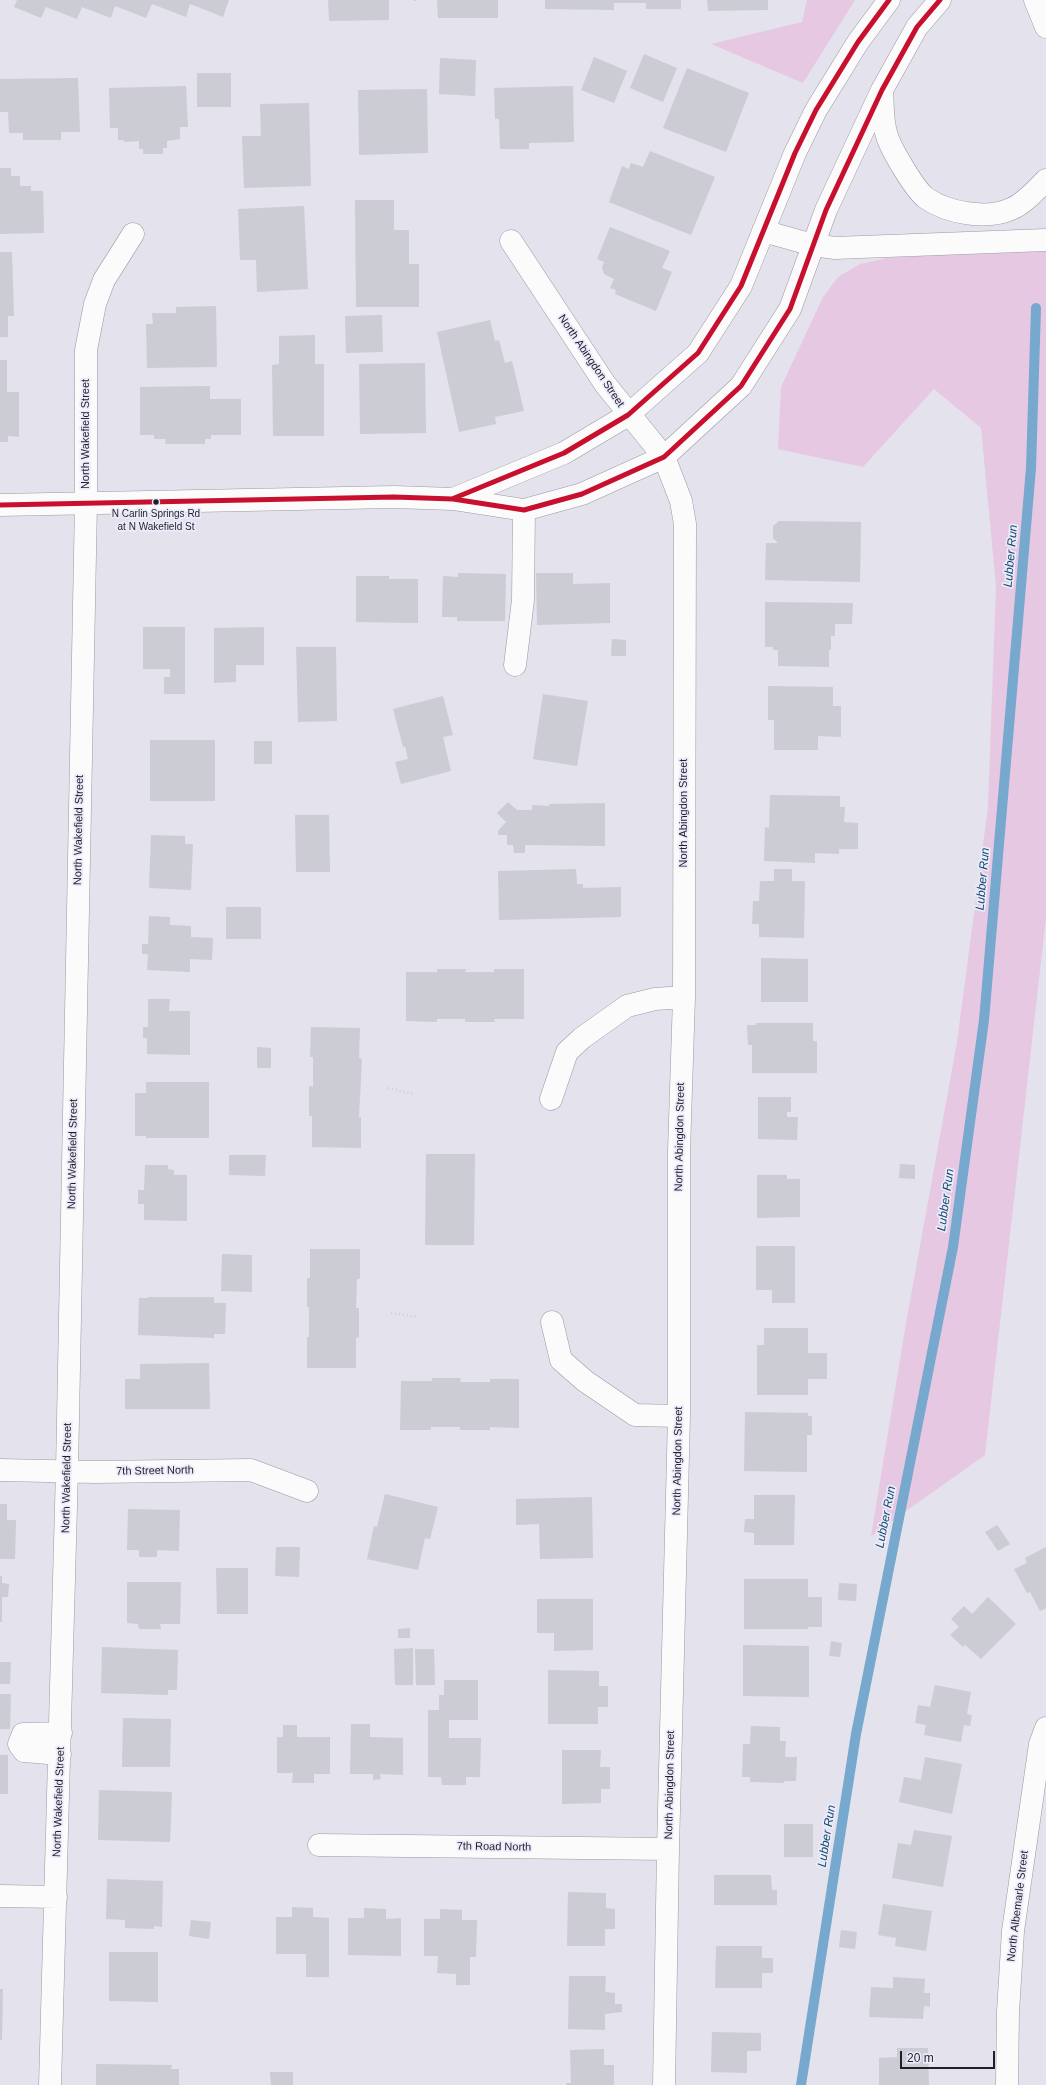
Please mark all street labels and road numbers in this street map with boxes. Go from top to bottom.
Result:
street label: North Abingdon Street [555,312,627,410]
street label: North Wakefield Street [79,379,93,489]
street label: North Abingdon Street [677,759,691,867]
street label: North Wakefield Street [71,775,87,885]
street label: North Abingdon Street [672,1082,688,1192]
street label: North Wakefield Street [65,1099,81,1209]
street label: North Abingdon Street [670,1406,686,1516]
street label: North Wakefield Street [59,1423,75,1533]
street label: 7th Street North [116,1464,194,1478]
street label: North Abingdon Street [662,1730,678,1840]
street label: North Wakefield Street [50,1747,68,1857]
street label: 7th Road North [457,1840,531,1854]
street label: North Albemarle Street [1005,1850,1031,1962]

